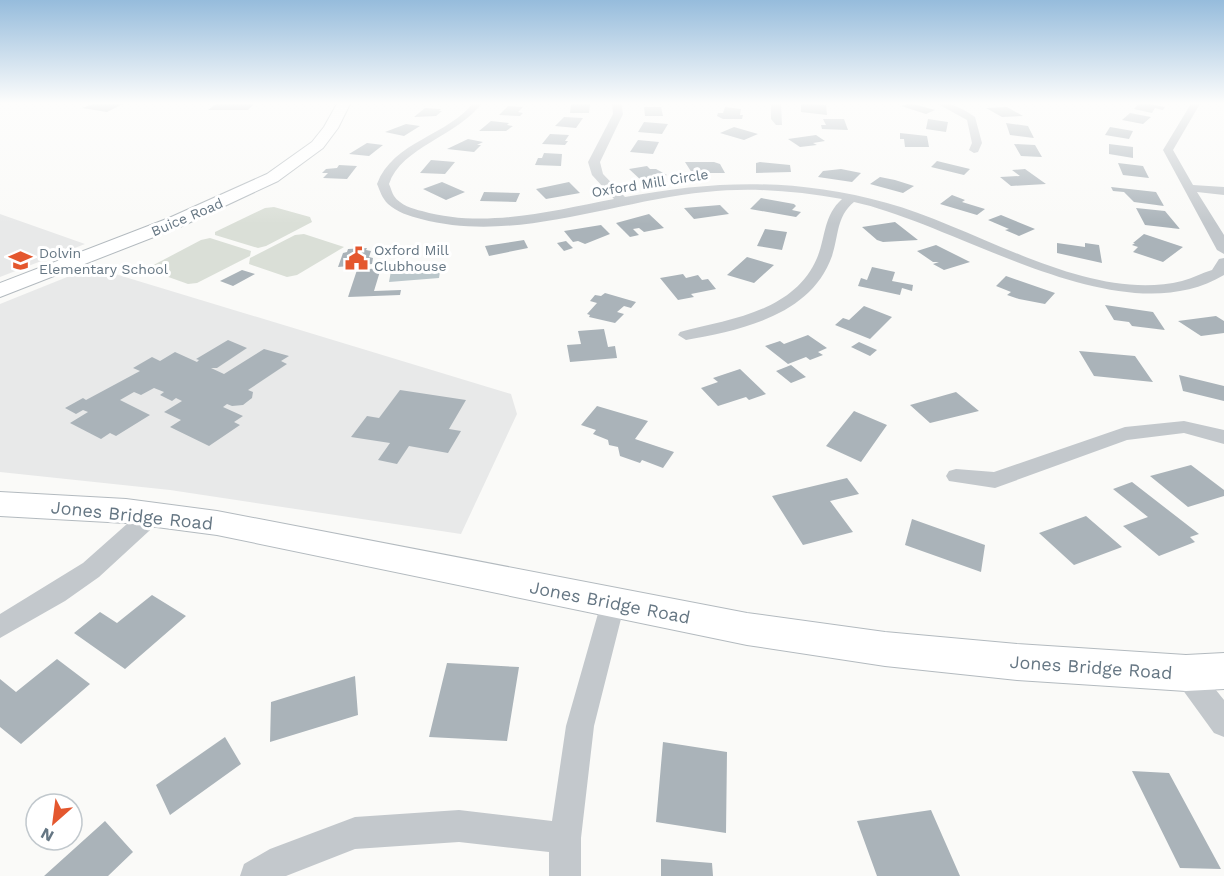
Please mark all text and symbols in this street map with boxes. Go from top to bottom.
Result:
street label: Oxford Mill Circle [590,166,710,200]
street label: Buice Road [149,195,225,239]
place label: Oxford Mill Clubhouse [374,242,449,274]
place label: Dolvin Elementary School [39,245,169,277]
public building icon: Oxford Mill Clubhouse [343,245,369,271]
school or university icon: Dolvin Elementary School [8,248,34,274]
street label: Jones Bridge Road [50,496,214,534]
street label: Jones Bridge Road [528,576,692,628]
street label: Jones Bridge Road [1009,651,1173,683]
north arrow [24,792,84,852]
text: N [37,824,57,846]

